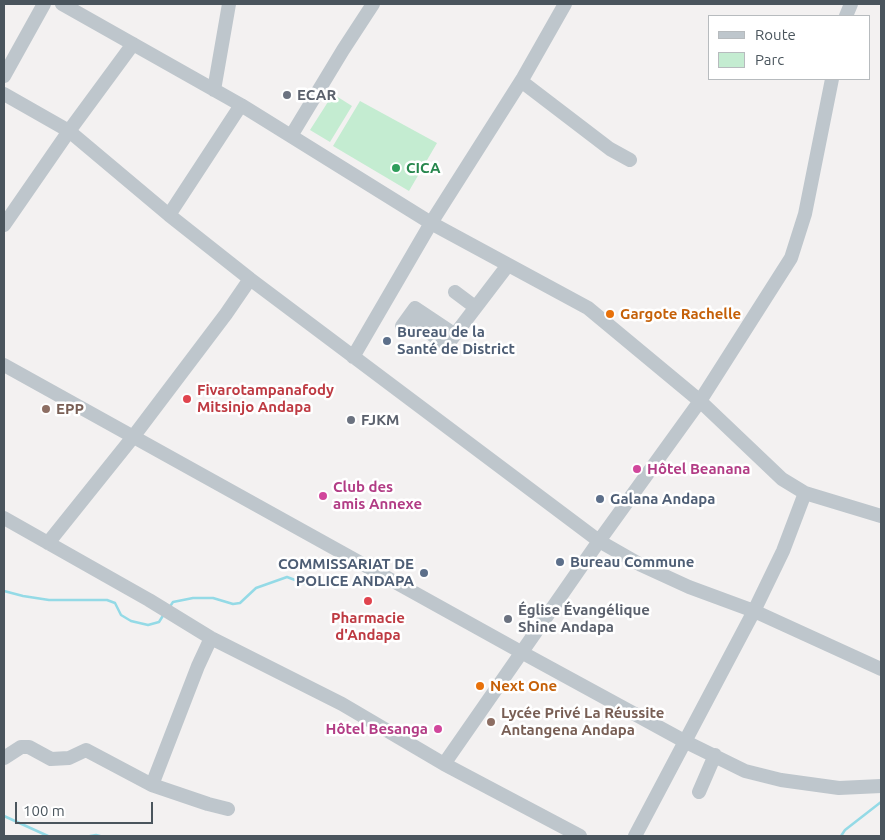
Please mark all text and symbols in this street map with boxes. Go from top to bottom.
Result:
legend [708,15,870,80]
text: Route [755,26,796,43]
text: Parc [755,51,784,68]
place label: ECAR [297,86,336,104]
marker: ECAR [281,89,293,101]
place label: CICA [406,159,441,177]
marker: CICA [390,162,402,174]
place label: Gargote Rachelle [620,305,741,323]
marker: Gargote Rachelle [604,308,616,320]
place label: Bureau de la Santé de District [397,323,515,358]
marker: Bureau de la Santé de District [381,335,393,347]
place label: Fivarotampanafody Mitsinjo Andapa [197,381,334,416]
marker: Fivarotampanafody Mitsinjo Andapa [181,393,193,405]
place label: EPP [56,400,84,418]
marker: EPP [40,403,52,415]
place label: FJKM [361,411,399,429]
marker: FJKM [345,414,357,426]
place label: Hôtel Beanana [647,460,750,478]
marker: Hôtel Beanana [631,463,643,475]
place label: Club des amis Annexe [333,478,422,513]
marker: Club des amis Annexe [317,490,329,502]
place label: Galana Andapa [610,490,715,508]
marker: Galana Andapa [594,493,606,505]
place label: Bureau Commune [570,553,694,571]
place label: COMMISSARIAT DE POLICE ANDAPA [278,555,414,590]
marker: Bureau Commune [554,556,566,568]
marker: COMMISSARIAT DE POLICE ANDAPA [418,567,430,579]
marker: Pharmacie d'Andapa [362,595,374,607]
place label: Église Évangélique Shine Andapa [518,601,650,636]
place label: Pharmacie d'Andapa [331,609,405,644]
marker: Église Évangélique Shine Andapa [502,613,514,625]
place label: Next One [490,677,557,695]
marker: Next One [474,680,486,692]
place label: Lycée Privé La Réussite Antangena Andapa [501,704,664,739]
marker: Lycée Privé La Réussite Antangena Andapa [485,716,497,728]
place label: Hôtel Besanga [326,720,428,738]
marker: Hôtel Besanga [432,723,444,735]
scale bar [18,792,155,824]
text: 100 m [23,802,65,819]

